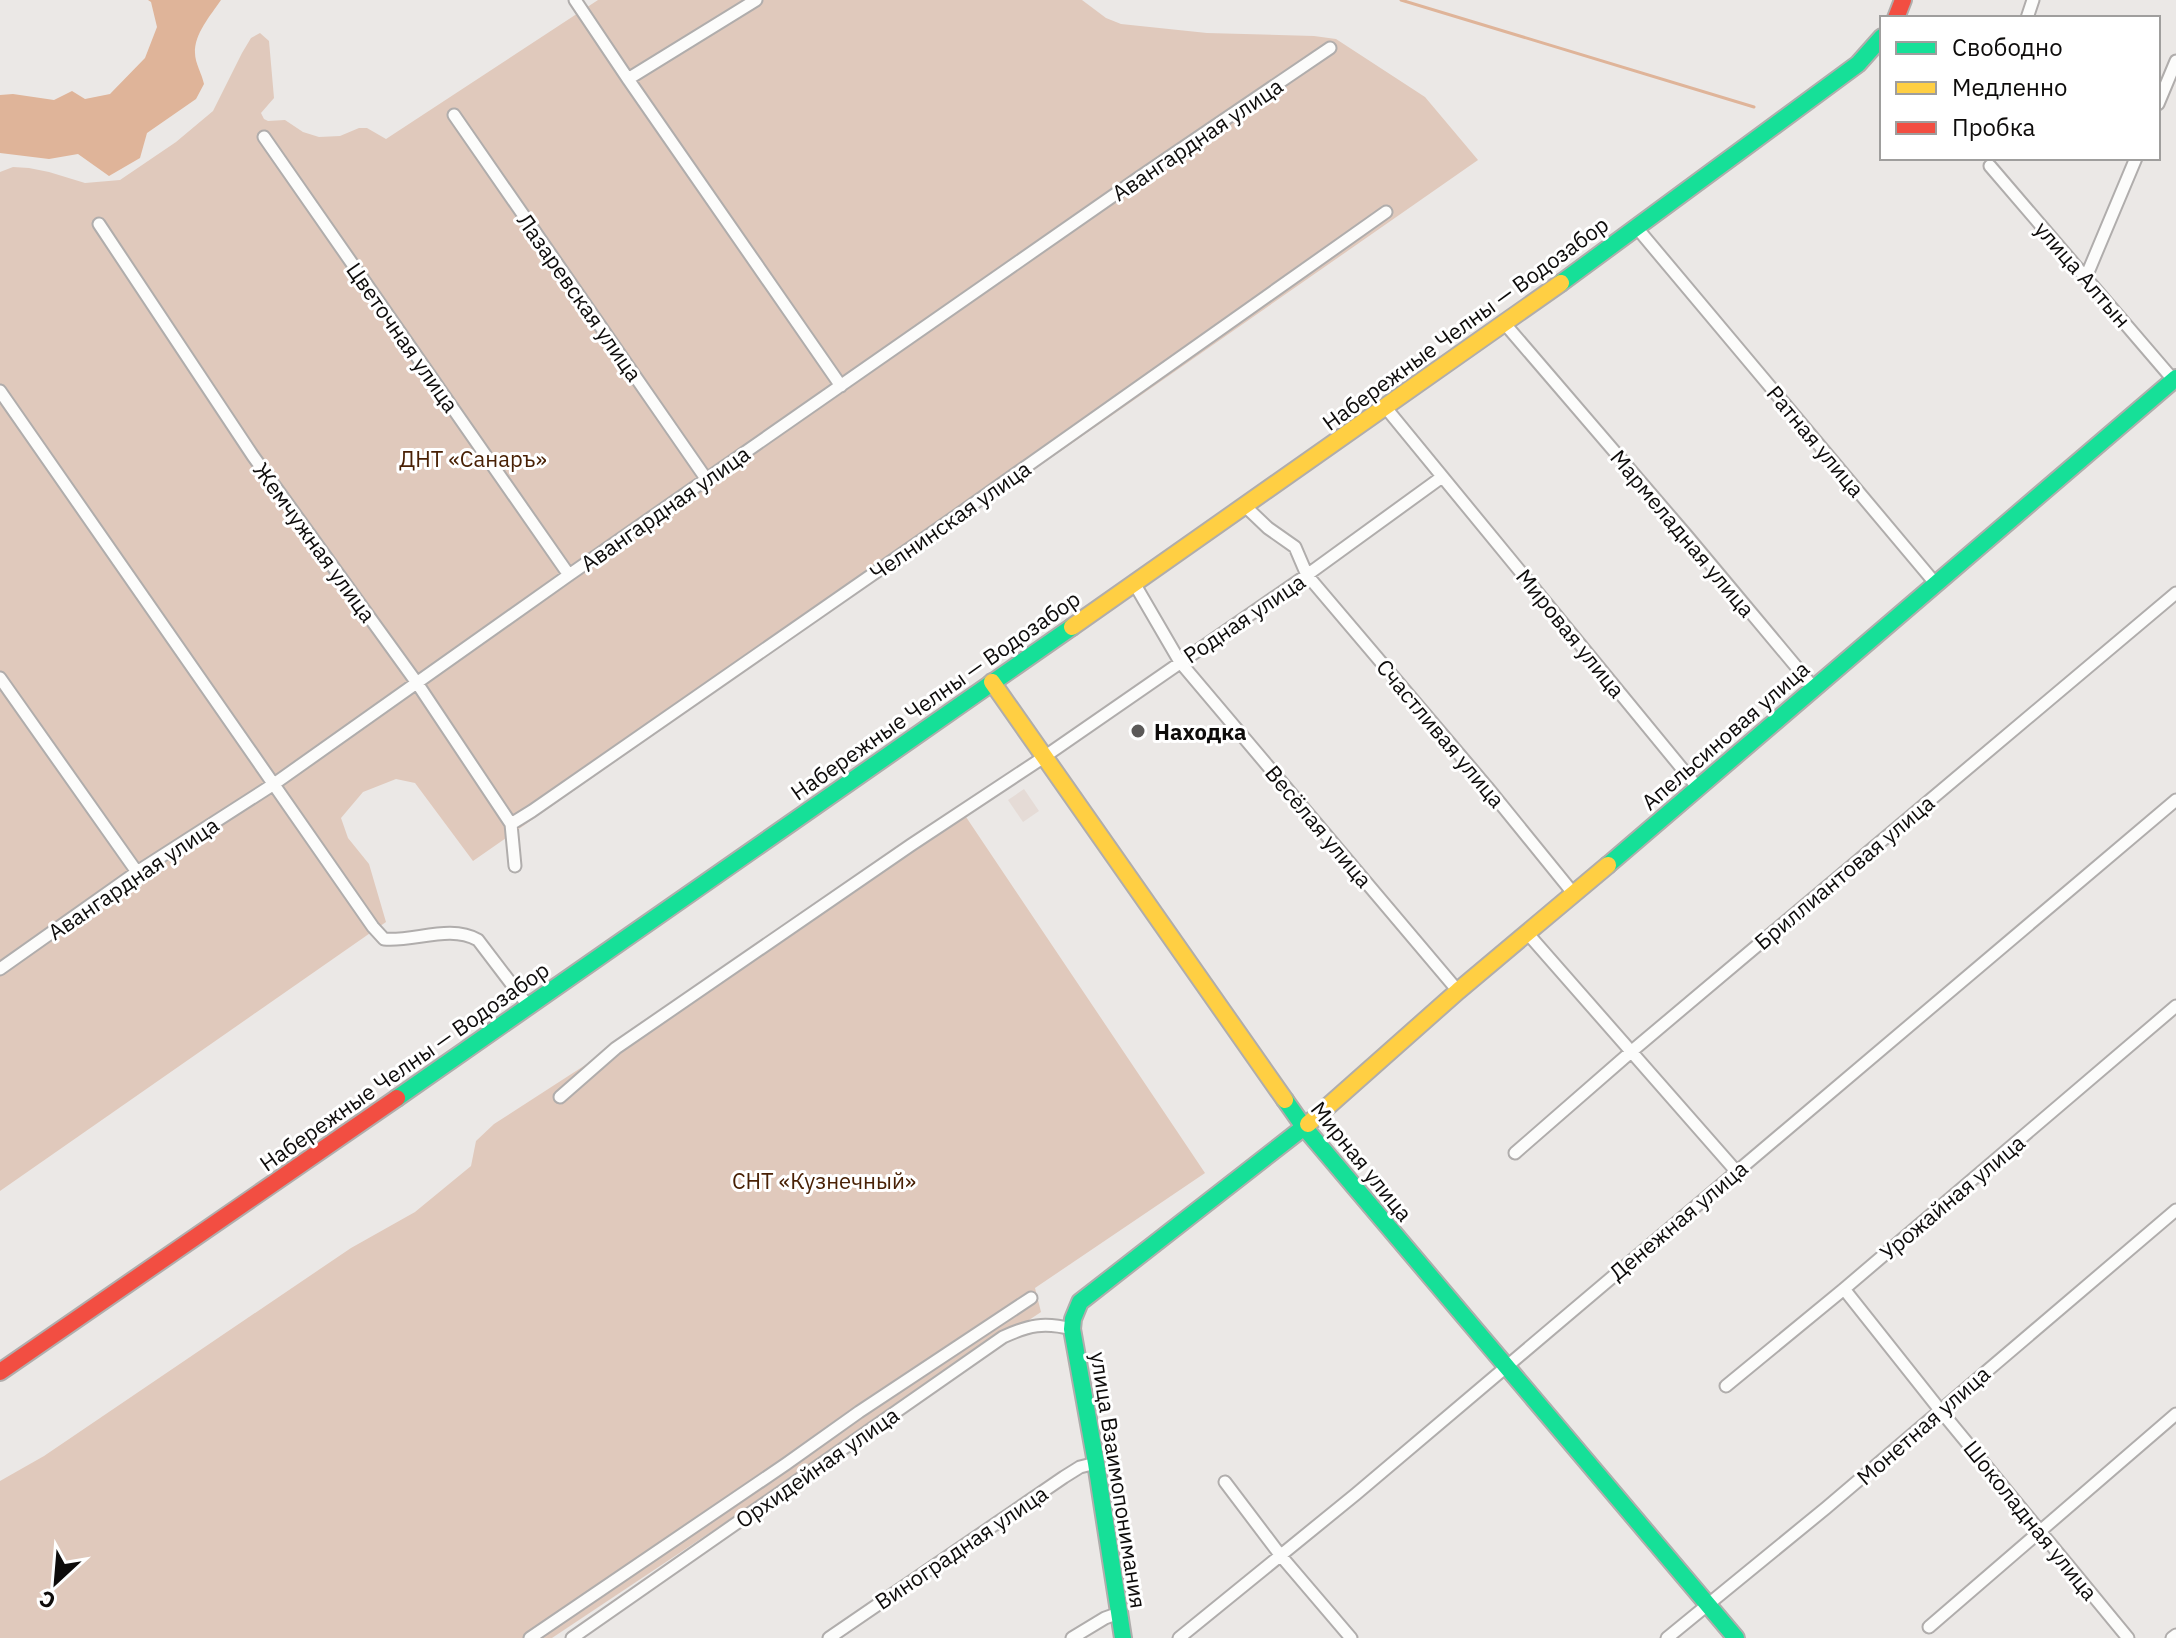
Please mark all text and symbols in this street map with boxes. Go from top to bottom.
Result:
legend [1880,16,2160,160]
text: Свободно [1952,31,2063,63]
street label: Авангардная улица [1106,71,1288,207]
text: Медленно [1952,71,2068,103]
text: Пробка [1952,111,2036,143]
street label: Лазаревская улица [511,207,649,387]
street label: Набережные Челны — Водозабор [1316,209,1614,437]
street label: улица Алтын [2029,215,2137,333]
street label: Цветочная улица [340,256,466,418]
street label: Ратная улица [1761,379,1871,503]
street label: Авангардная улица [575,439,756,577]
street label: Мармеладная улица [1604,443,1762,623]
park label: ДНТ «Санаръ» [399,444,547,473]
street label: Челнинская улица [864,453,1036,586]
street label: Жемчужная улица [247,456,383,628]
street label: Мировая улица [1510,563,1632,704]
street label: Родная улица [1177,566,1311,669]
street label: Набережные Челны — Водозабор [785,584,1085,806]
street label: Счастливая улица [1370,653,1512,813]
street label: Апельсиновая улица [1635,654,1815,816]
place label: Находка [1154,717,1247,746]
marker: Находка [1129,722,1147,740]
street label: Весёлая улица [1259,759,1379,894]
street label: Бриллиантовая улица [1748,788,1940,956]
street label: Авангардная улица [42,810,224,946]
street label: Набережные Челны — Водозабор [254,955,554,1177]
street label: Мирная улица [1305,1095,1419,1227]
street label: Урожайная улица [1873,1128,2031,1266]
street label: Денежная улица [1603,1153,1753,1286]
park label: СНТ «Кузнечный» [732,1166,916,1195]
street label: улица Взаимопонимания [1084,1350,1154,1610]
street label: Монетная улица [1850,1359,1996,1491]
street label: Орхидейная улица [730,1400,905,1534]
street label: Шоколадная улица [1958,1434,2105,1606]
street label: Виноградная улица [869,1478,1053,1616]
north arrow [16,1542,96,1622]
text: С [34,1584,60,1617]

